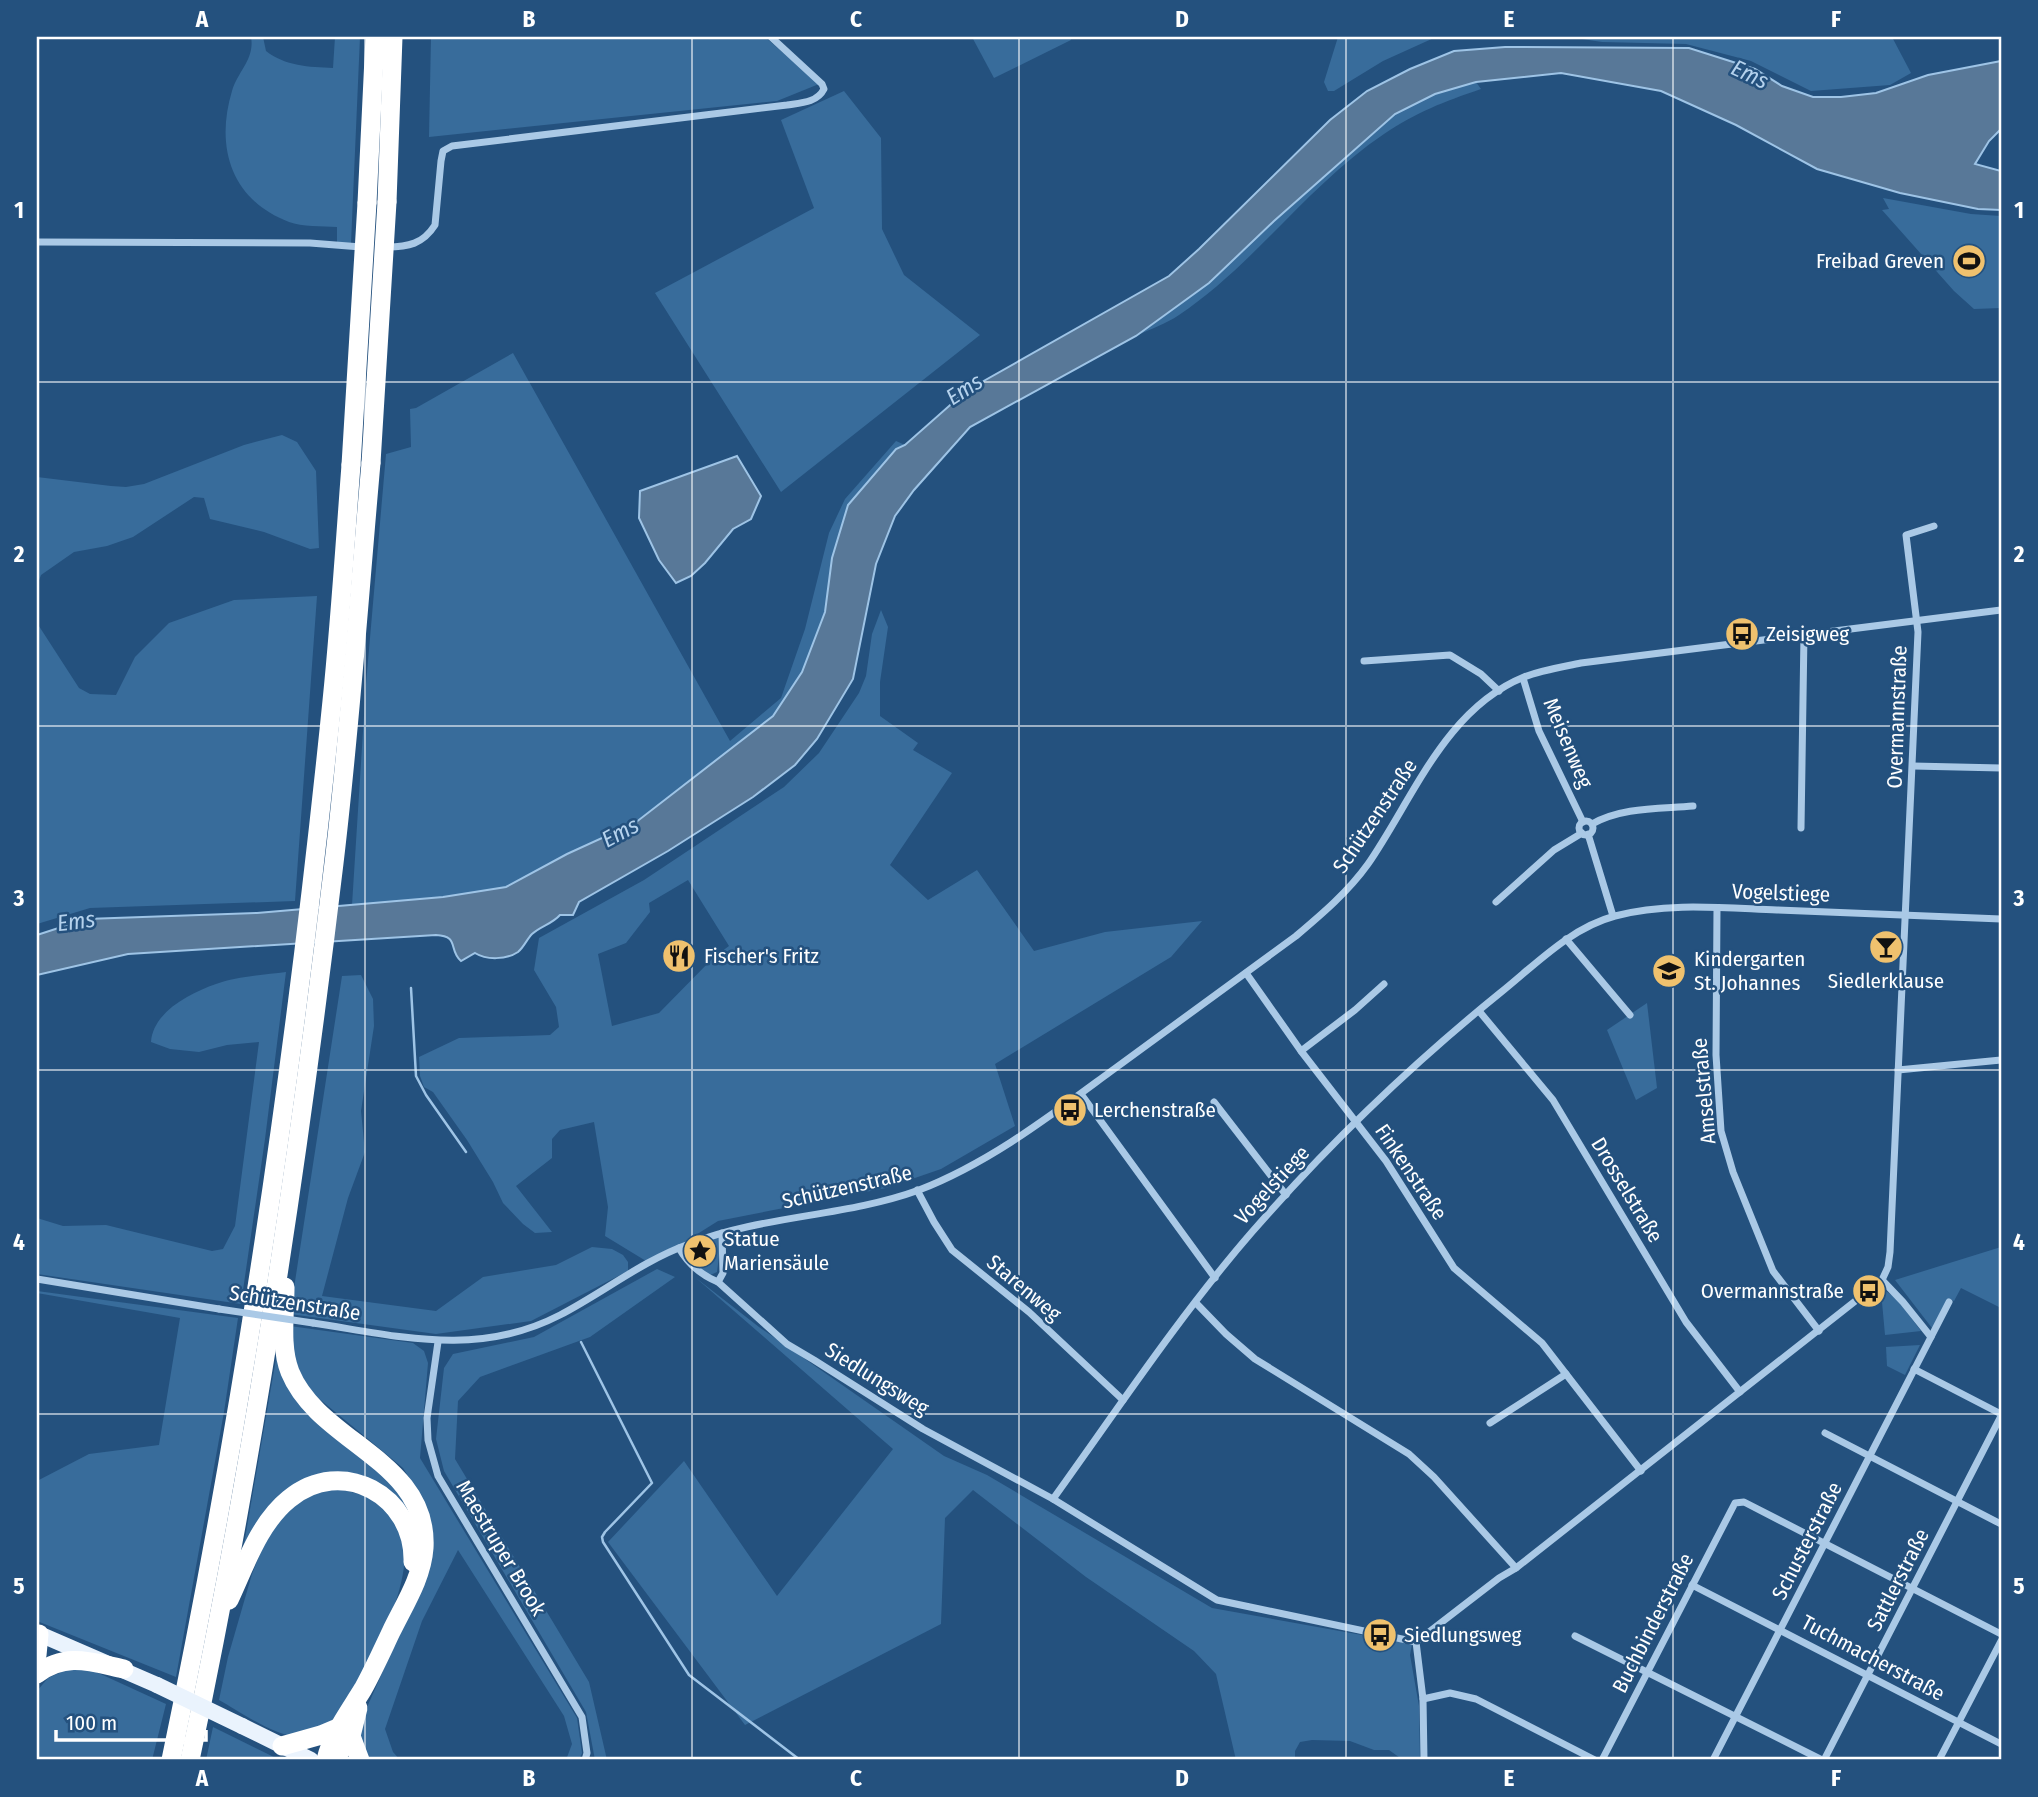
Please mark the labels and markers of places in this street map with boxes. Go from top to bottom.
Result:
sports icon: Freibad Greven [1950,242,1988,280]
place label: Freibad Greven [1816,248,1944,274]
bus stop icon: Zeisigweg [1723,615,1761,653]
place label: Zeisigweg [1766,621,1849,647]
bar icon: Siedlerklause [1867,928,1905,966]
restaurant icon: Fischer's Fritz [660,937,698,975]
place label: Fischer's Fritz [704,943,819,969]
place label: Kindergarten St. Johannes [1694,946,1805,996]
school or university icon: Kindergarten St. Johannes [1650,952,1688,990]
place label: Siedlerklause [1828,968,1944,994]
bus stop icon: Lerchenstraße [1051,1091,1089,1129]
place label: Lerchenstraße [1094,1097,1216,1123]
place label: Statue Mariensäule [724,1226,829,1276]
place icon: Statue Mariensäule [681,1232,719,1270]
bus stop icon: Overmannstraße [1850,1272,1888,1310]
place label: Overmannstraße [1701,1278,1844,1304]
bus stop icon: Siedlungsweg [1361,1616,1399,1654]
place label: Siedlungsweg [1404,1622,1522,1648]

